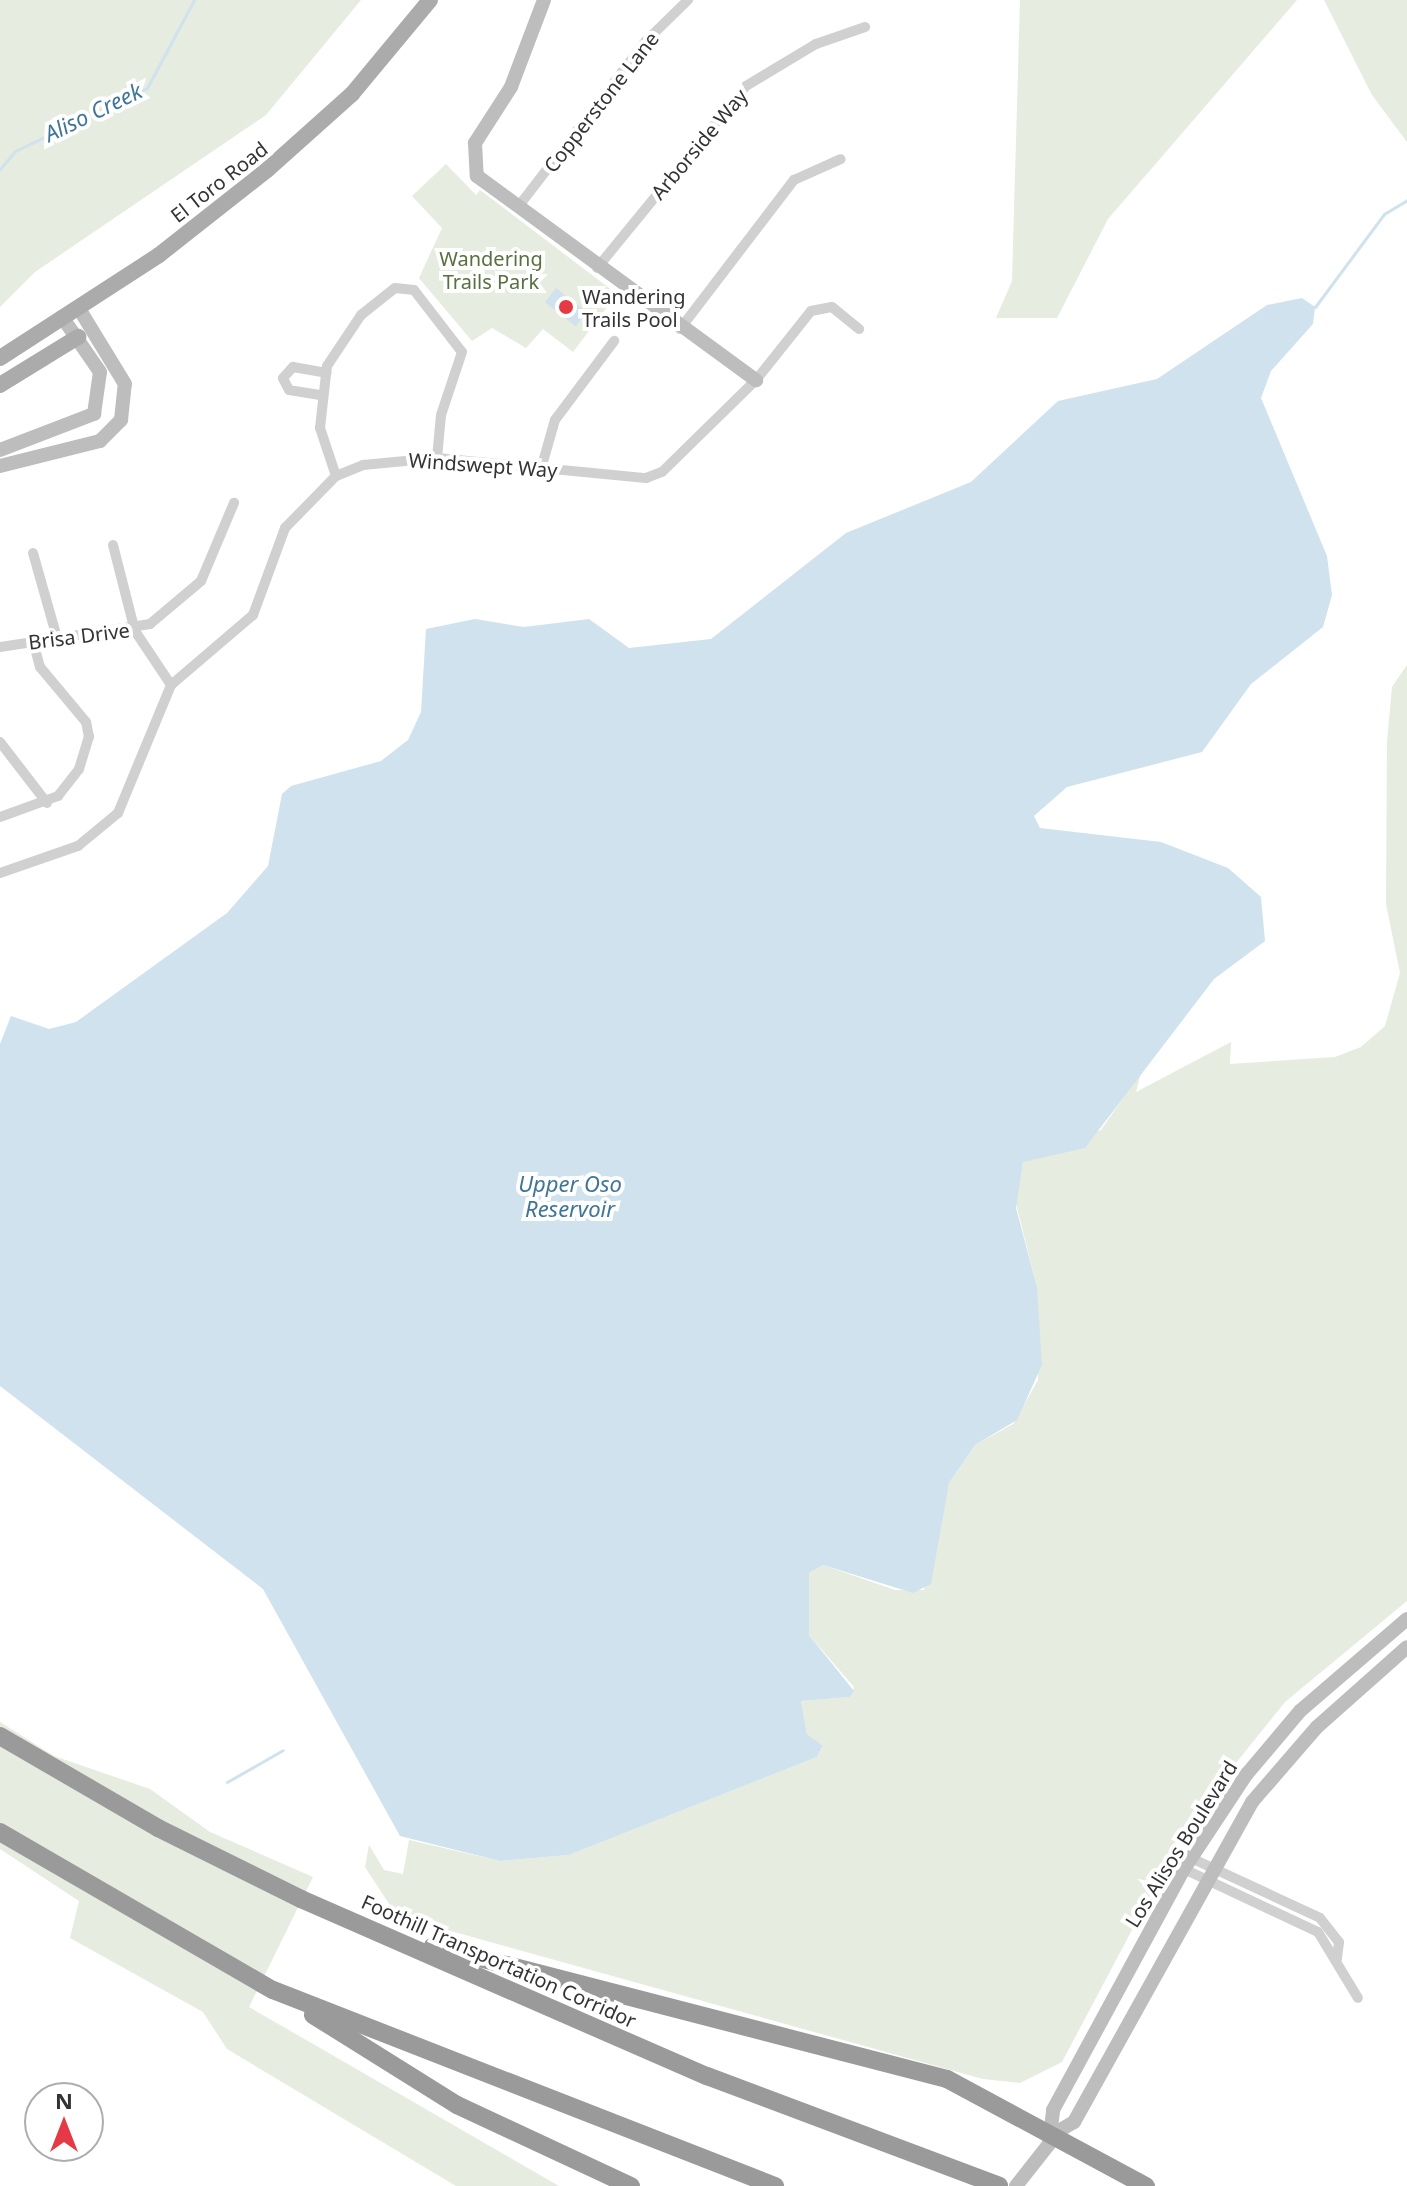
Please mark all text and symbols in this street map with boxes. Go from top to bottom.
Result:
street label: Copperstone Lane [539,27,663,177]
water label: Aliso Creek [40,77,146,147]
street label: Arborside Way [646,84,752,204]
street label: El Toro Road [166,137,272,227]
park label: Wandering Trails Park [439,247,543,294]
place label: Wandering Trails Pool [582,284,685,331]
marker: Wandering Trails Pool [557,298,575,316]
street label: Windswept Way [408,448,558,482]
street label: Brisa Drive [27,618,131,654]
water label: Upper Oso Reservoir [518,1170,622,1222]
street label: Los Alisos Boulevard [1120,1756,1242,1932]
street label: Foothill Transportation Corridor [358,1889,640,2033]
north arrow [24,2082,104,2162]
text: N [55,2085,73,2115]

